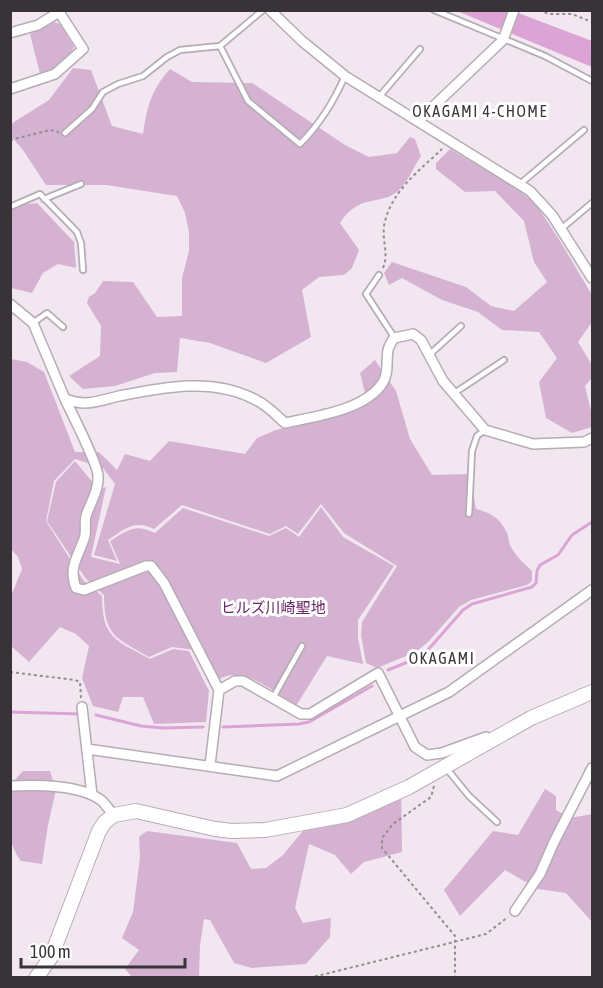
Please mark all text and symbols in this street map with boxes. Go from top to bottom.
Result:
district label: OKAGAMI 4-CHOME [412,102,548,120]
park label: ヒルズ川崎聖地 [220,599,326,616]
district label: OKAGAMI [409,649,475,667]
scale bar [21,931,184,969]
text: 100 m [30,941,71,962]

